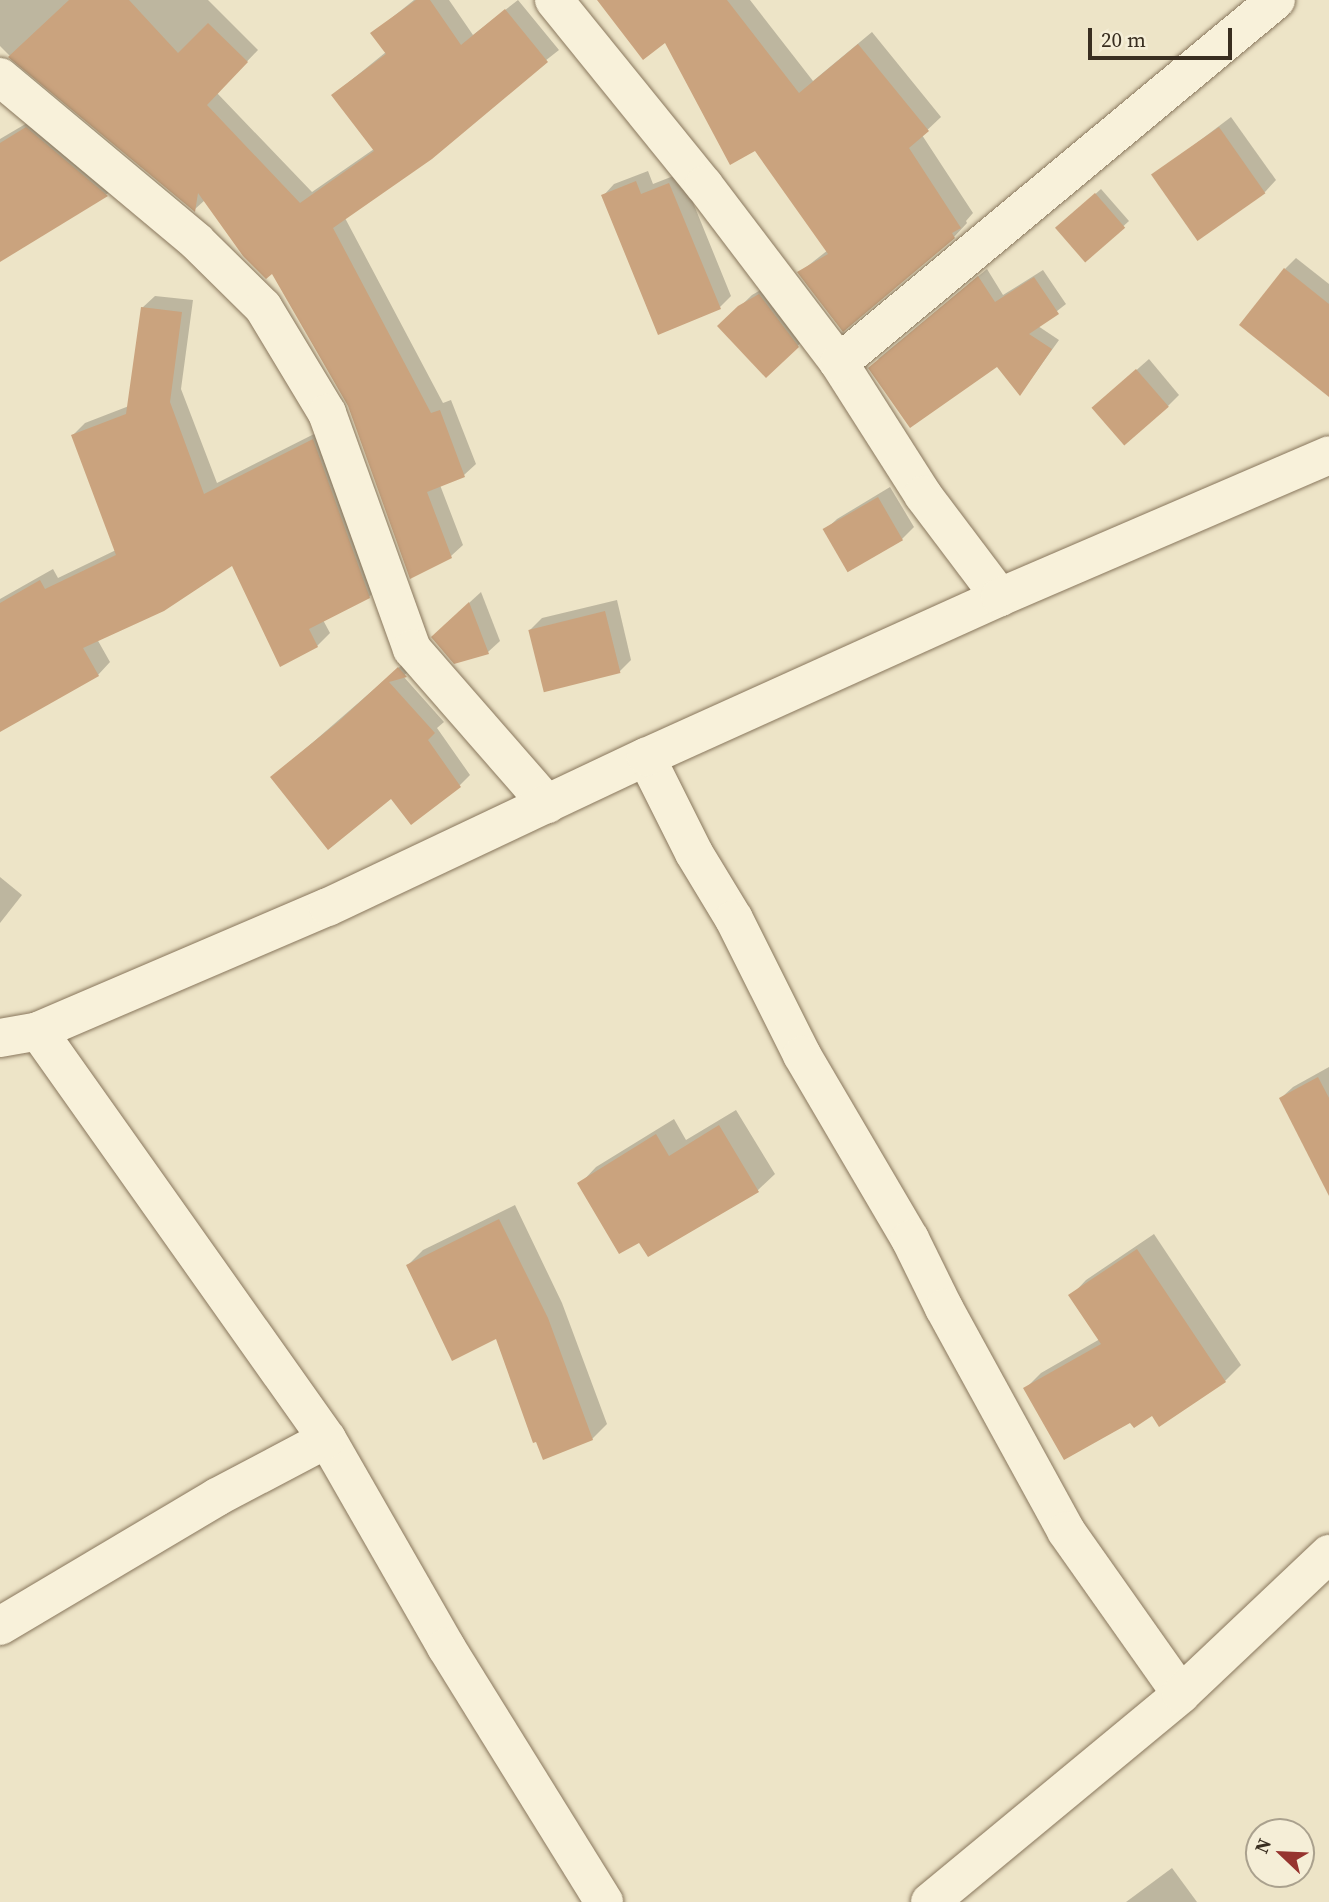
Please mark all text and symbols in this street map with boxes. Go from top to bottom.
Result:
scale bar [1091,14,1234,58]
text: 20 m [1101,25,1146,54]
north arrow [1245,1818,1315,1888]
text: N [1248,1834,1277,1857]

